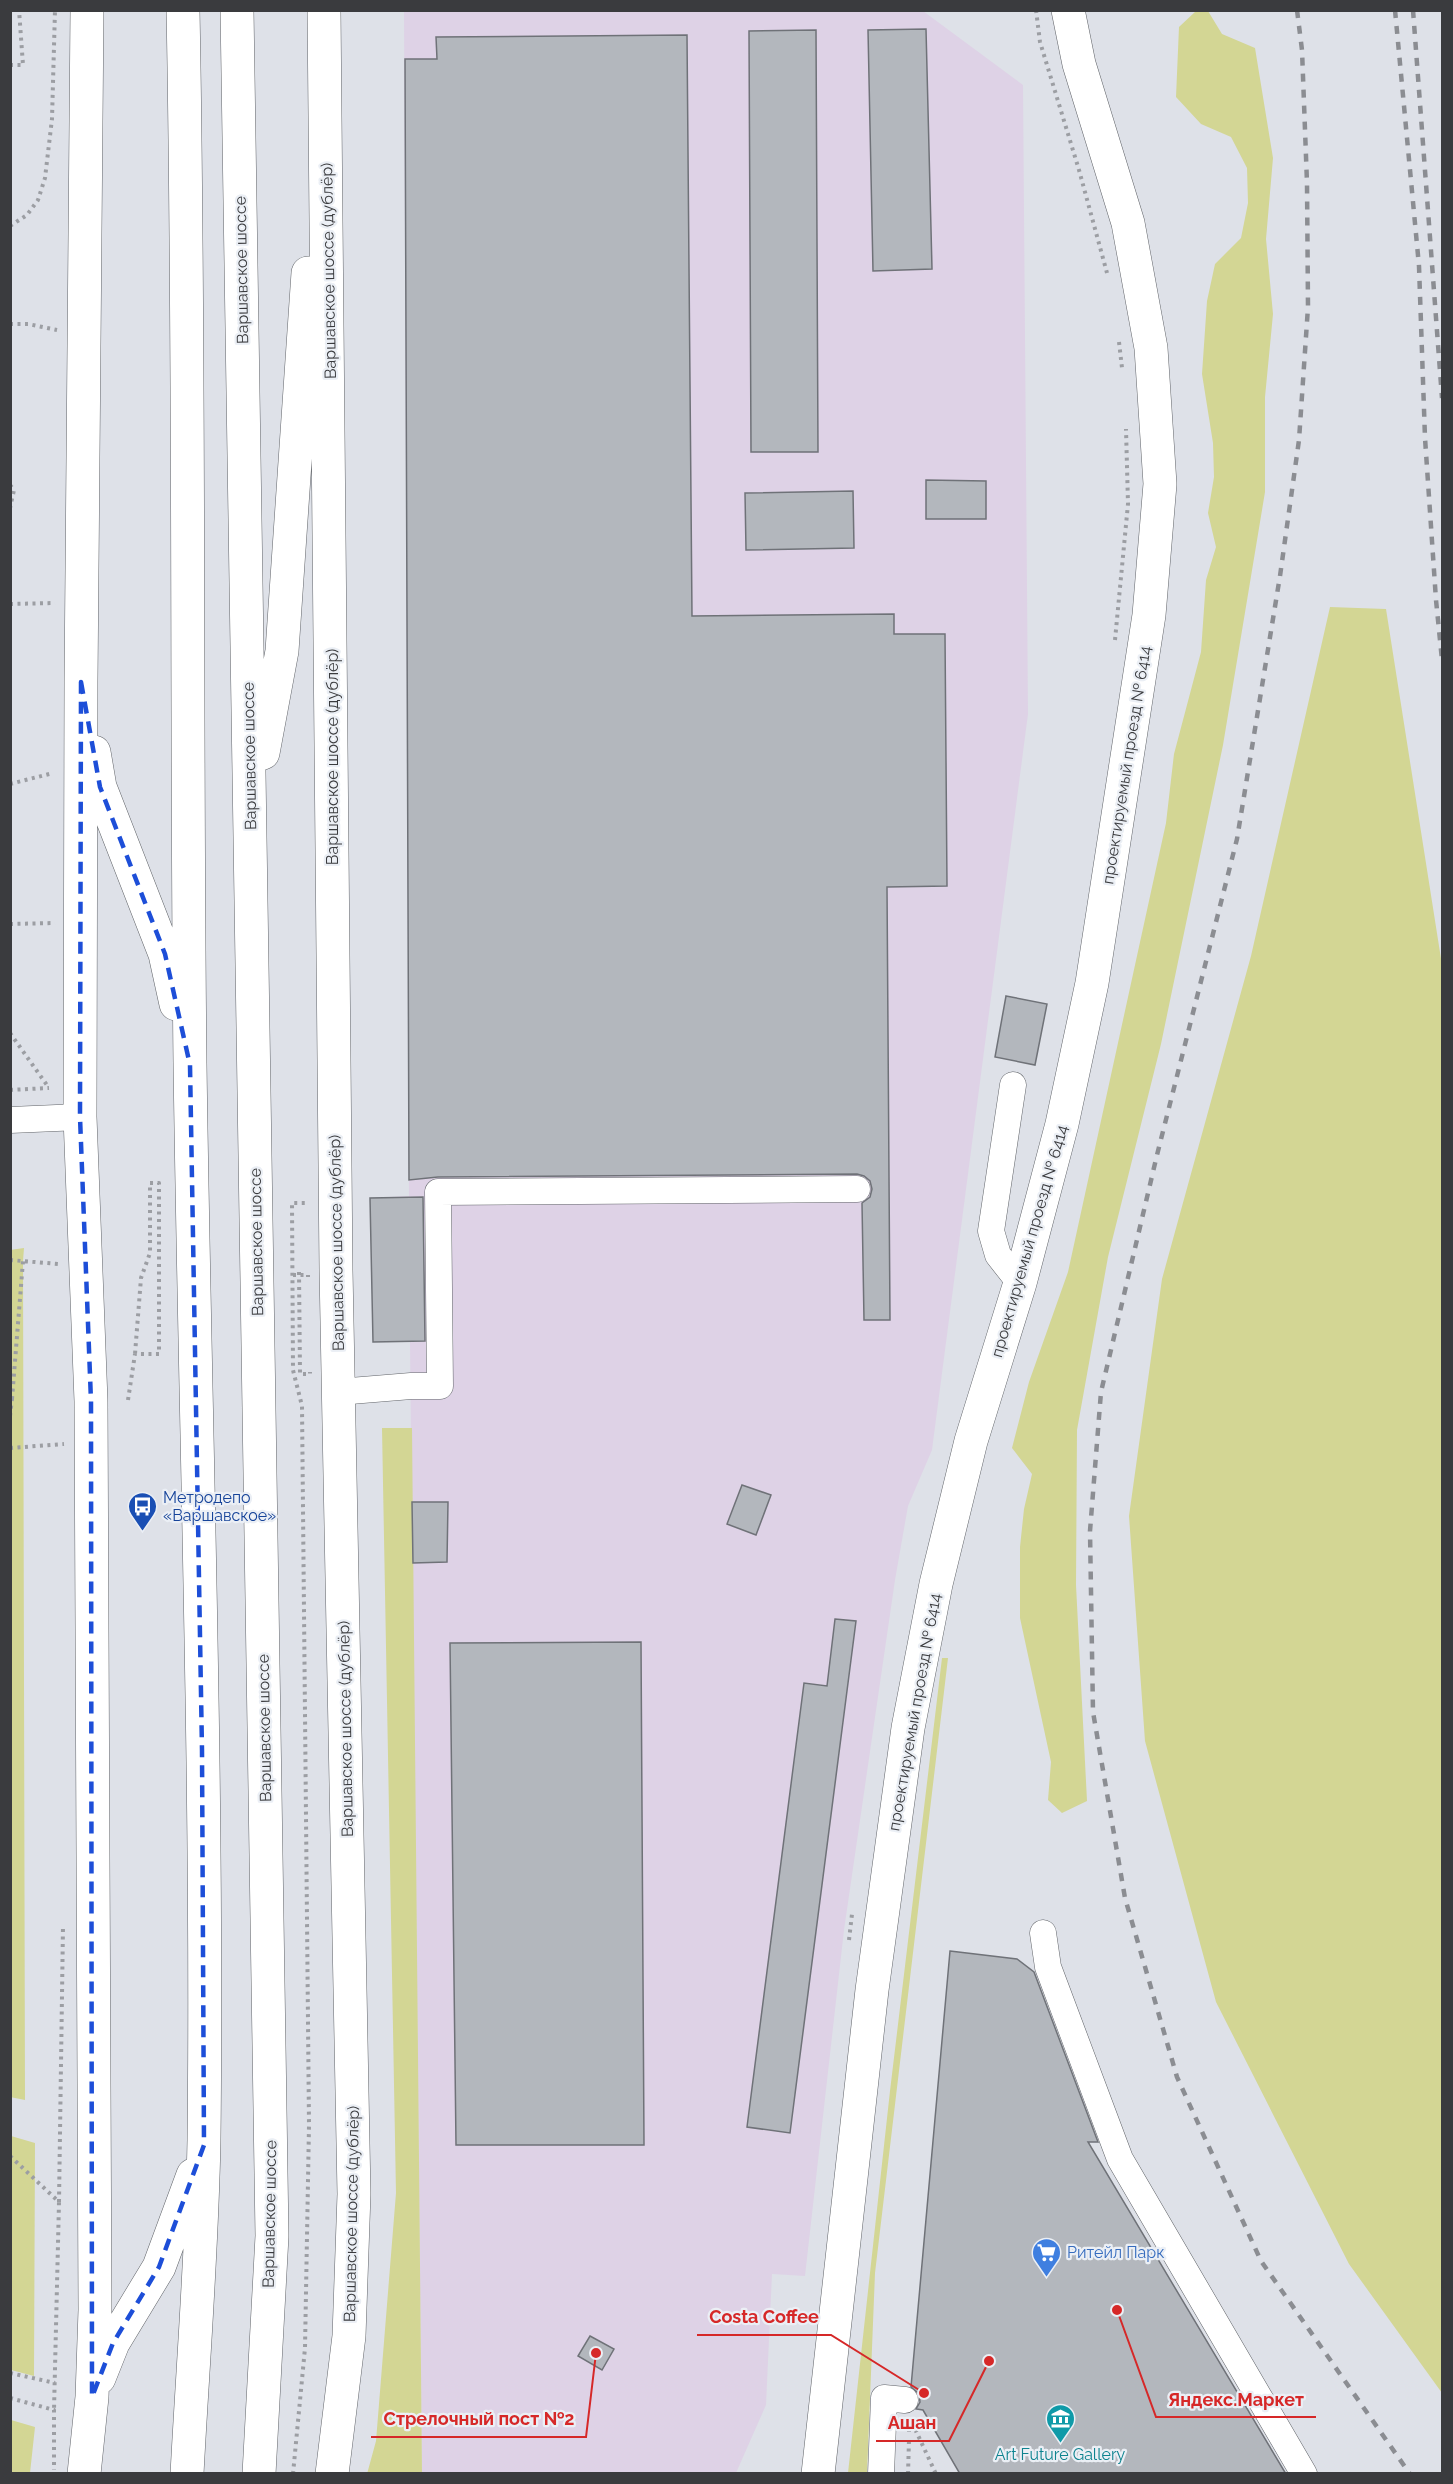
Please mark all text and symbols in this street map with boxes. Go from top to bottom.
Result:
street label: Варшавское шоссе (дублёр) [317,163,340,379]
street label: Варшавское шоссе [231,196,252,344]
street label: проектируемый проезд № 6414 [1098,644,1155,886]
street label: Варшавское шоссе (дублёр) [323,649,342,865]
street label: Варшавское шоссе [239,682,260,830]
street label: проектируемый проезд № 6414 [987,1122,1072,1360]
street label: Варшавское шоссе (дублёр) [325,1135,348,1351]
street label: Варшавское шоссе [246,1168,267,1316]
place label: Метродепо «Варшавское» [163,1488,276,1525]
bus stop icon: Метродепо «Варшавское» [126,1490,158,1532]
street label: проектируемый проезд № 6414 [884,1591,945,1832]
street label: Варшавское шоссе (дублёр) [334,1621,357,1837]
street label: Варшавское шоссе [254,1654,275,1802]
street label: Варшавское шоссе (дублёр) [340,2106,363,2322]
street label: Варшавское шоссе [259,2140,280,2288]
supermarket icon: Ритейл Парк [1030,2236,1062,2278]
place label: Ритейл Парк [1067,2243,1165,2262]
callout: Costa Coffee [697,2299,831,2335]
text: Costa Coffee [709,2306,819,2327]
callout: Яндекс.Маркет [1156,2381,1316,2417]
text: Яндекс.Маркет [1168,2389,1304,2410]
callout: Стрелочный пост №2 [371,2401,586,2437]
museum icon: Art Future Gallery [1044,2402,1076,2444]
callout: Ашан [876,2405,949,2441]
text: Стрелочный пост №2 [384,2408,574,2429]
text: Ашан [888,2412,936,2433]
place label: Art Future Gallery [995,2445,1126,2464]

